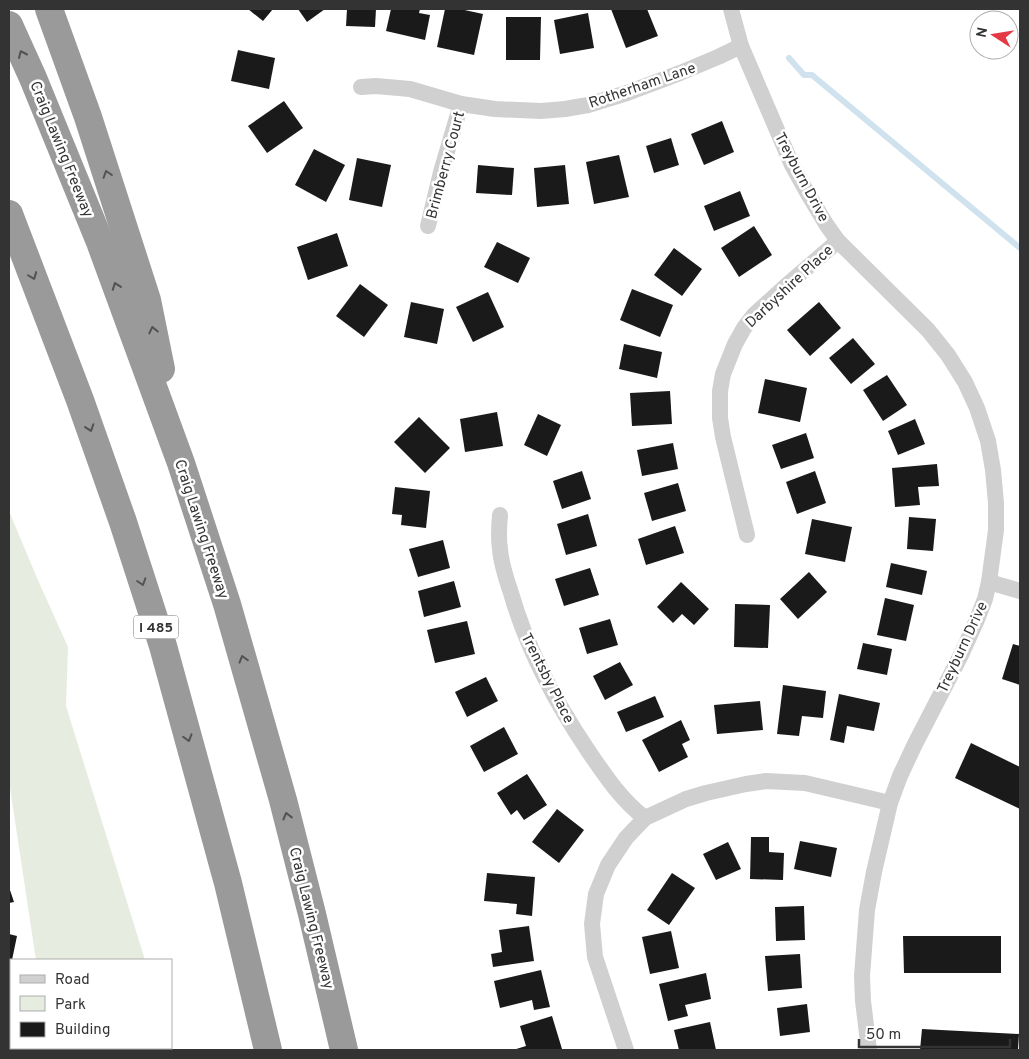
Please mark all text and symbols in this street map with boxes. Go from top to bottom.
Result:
north arrow [969,10,1019,60]
text: N [973,26,992,39]
one-way arrow [18,50,29,59]
street label: Rotherham Lane [586,59,698,114]
street label: Craig Lawing Freeway [25,78,97,221]
street label: Brimberry Court [423,109,470,221]
street label: Treyburn Drive [769,130,832,226]
one-way arrow [102,171,112,179]
street label: Darbyshire Place [742,242,838,333]
one-way arrow [27,271,37,280]
one-way arrow [112,282,122,291]
one-way arrow [148,325,159,334]
one-way arrow [84,423,94,432]
street label: Craig Lawing Freeway [169,457,232,602]
one-way arrow [136,577,146,586]
street label: Treyburn Drive [934,599,993,696]
road number: I 485 [134,616,178,638]
street label: Trentsby Place [516,630,578,727]
one-way arrow [238,656,248,664]
one-way arrow [183,733,193,741]
one-way arrow [282,811,293,820]
street label: Craig Lawing Freeway [284,845,337,991]
legend [10,959,172,1049]
text: Road [55,971,90,990]
text: Park [55,996,86,1015]
scale bar [859,1016,1010,1048]
text: Building [55,1021,110,1040]
text: 50 m [866,1026,901,1045]

